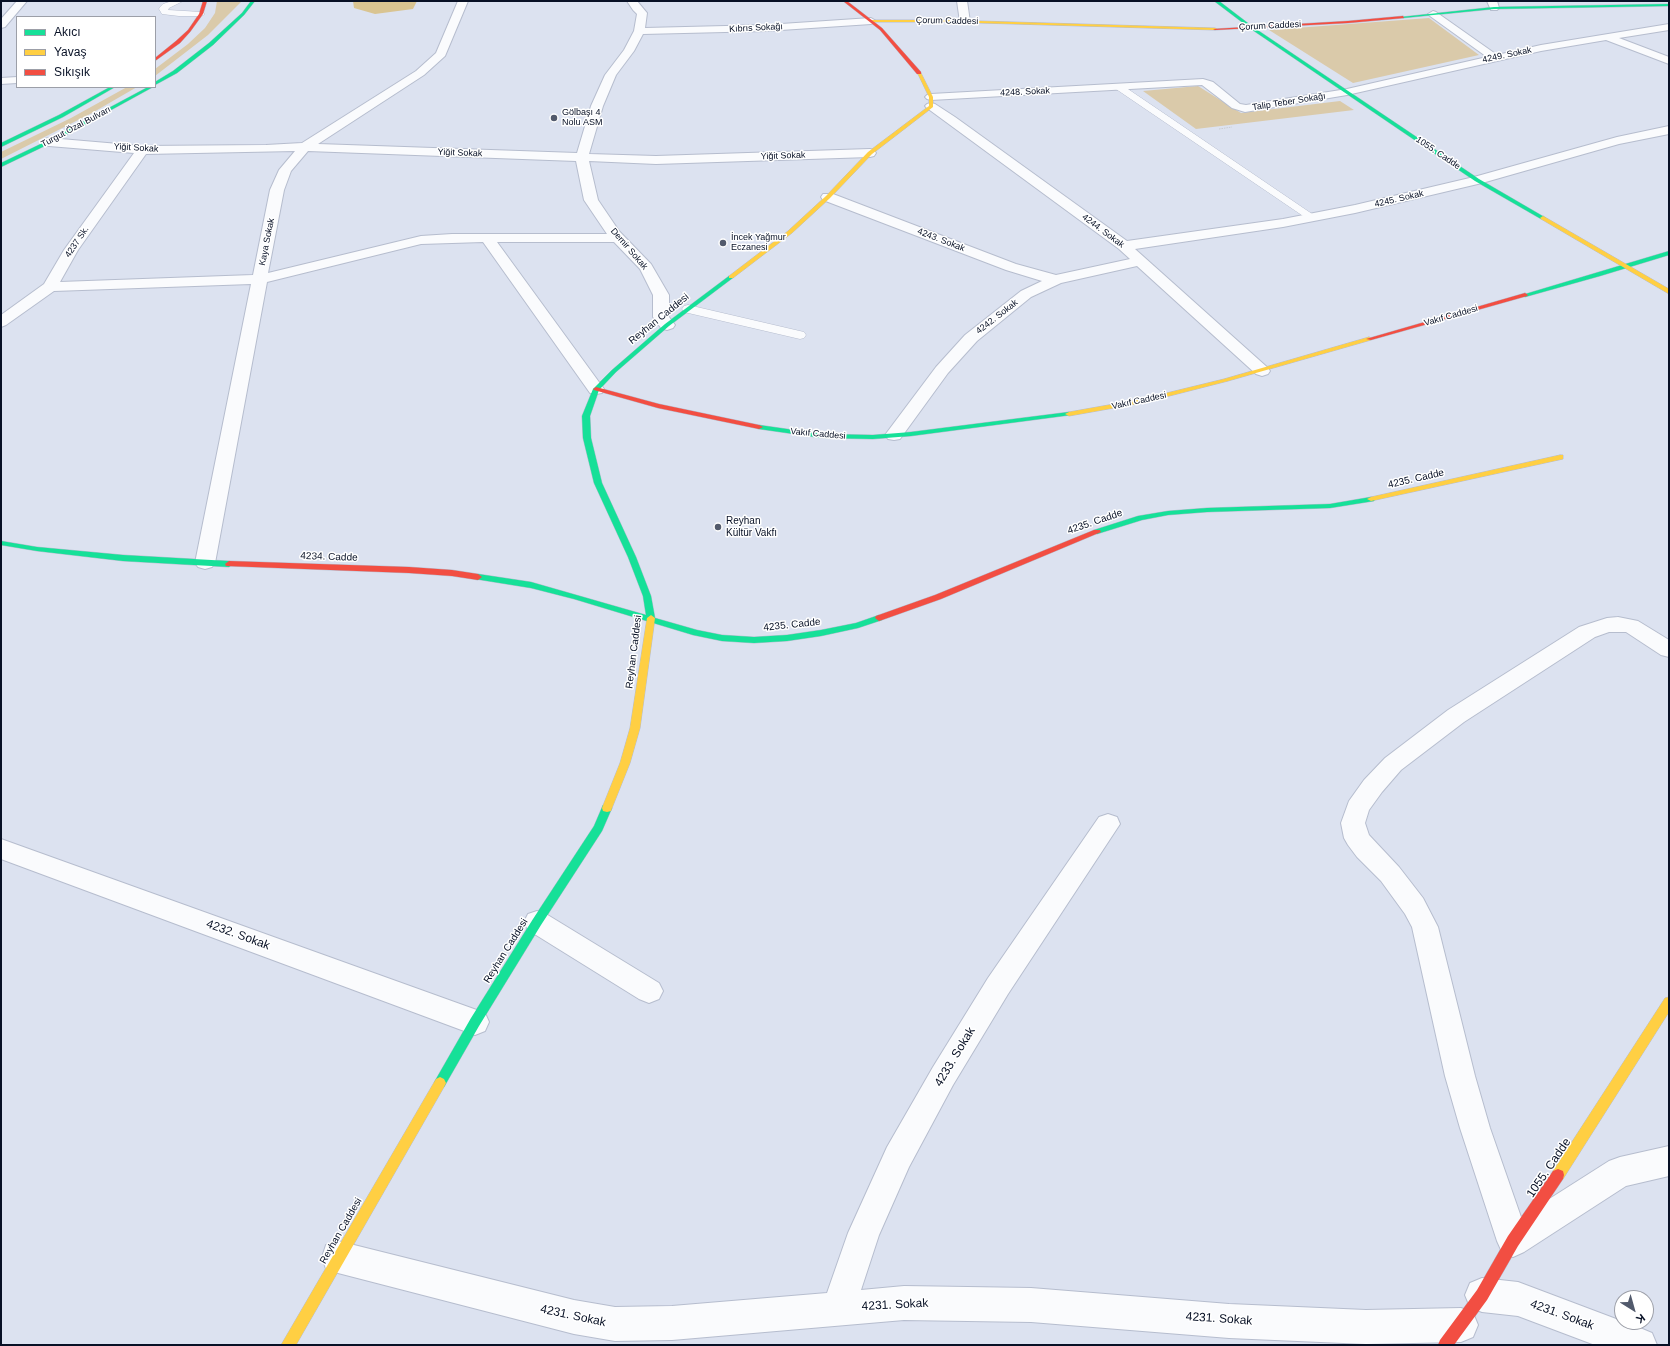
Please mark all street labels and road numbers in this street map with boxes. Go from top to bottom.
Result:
street label: Çorum Caddesi [916,15,978,27]
street label: Çorum Caddesi [1238,19,1302,33]
street label: Kıbrıs Sokağı [729,21,783,35]
street label: 4249. Sokak [1481,45,1533,65]
street label: 4248. Sokak [1000,85,1050,99]
street label: Talip Teber Sokağı [1252,91,1326,113]
street label: Turgut Özal Bulvarı [39,104,113,150]
street label: 1055. Cadde [1414,134,1462,172]
street label: Yiğit Sokak [113,141,159,155]
street label: Yiğit Sokak [437,147,483,159]
street label: Yiğit Sokak [760,150,806,162]
street label: 4245. Sokak [1373,188,1425,210]
street label: 4244. Sokak [1080,212,1126,250]
street label: Kaya Sokak [257,217,277,267]
street label: 4237 Sk. [63,224,91,260]
street label: Demir Sokak [608,226,650,272]
street label: 4243. Sokak [916,226,966,254]
street label: Reyhan Caddesi [626,291,692,347]
street label: 4242. Sokak [974,297,1020,337]
street label: Vakıf Caddesi [1423,303,1479,329]
street label: Vakıf Caddesi [1111,390,1167,412]
street label: Vakıf Caddesi [790,426,846,442]
street label: 4235. Cadde [1387,467,1445,491]
street label: 4235. Cadde [1066,507,1124,537]
street label: 4234. Cadde [300,550,358,564]
street label: Reyhan Caddesi [624,615,644,689]
street label: 4235. Cadde [763,616,821,634]
street label: Reyhan Caddesi [481,916,531,986]
street label: 4232. Sokak [204,917,272,953]
street label: 4233. Sokak [932,1025,978,1089]
street label: 1055. Cadde [1524,1135,1574,1201]
street label: Reyhan Caddesi [317,1196,365,1266]
street label: 4231. Sokak [861,1296,929,1314]
street label: 4231. Sokak [1528,1297,1596,1333]
street label: 4231. Sokak [539,1302,607,1330]
street label: 4231. Sokak [1185,1309,1253,1329]

